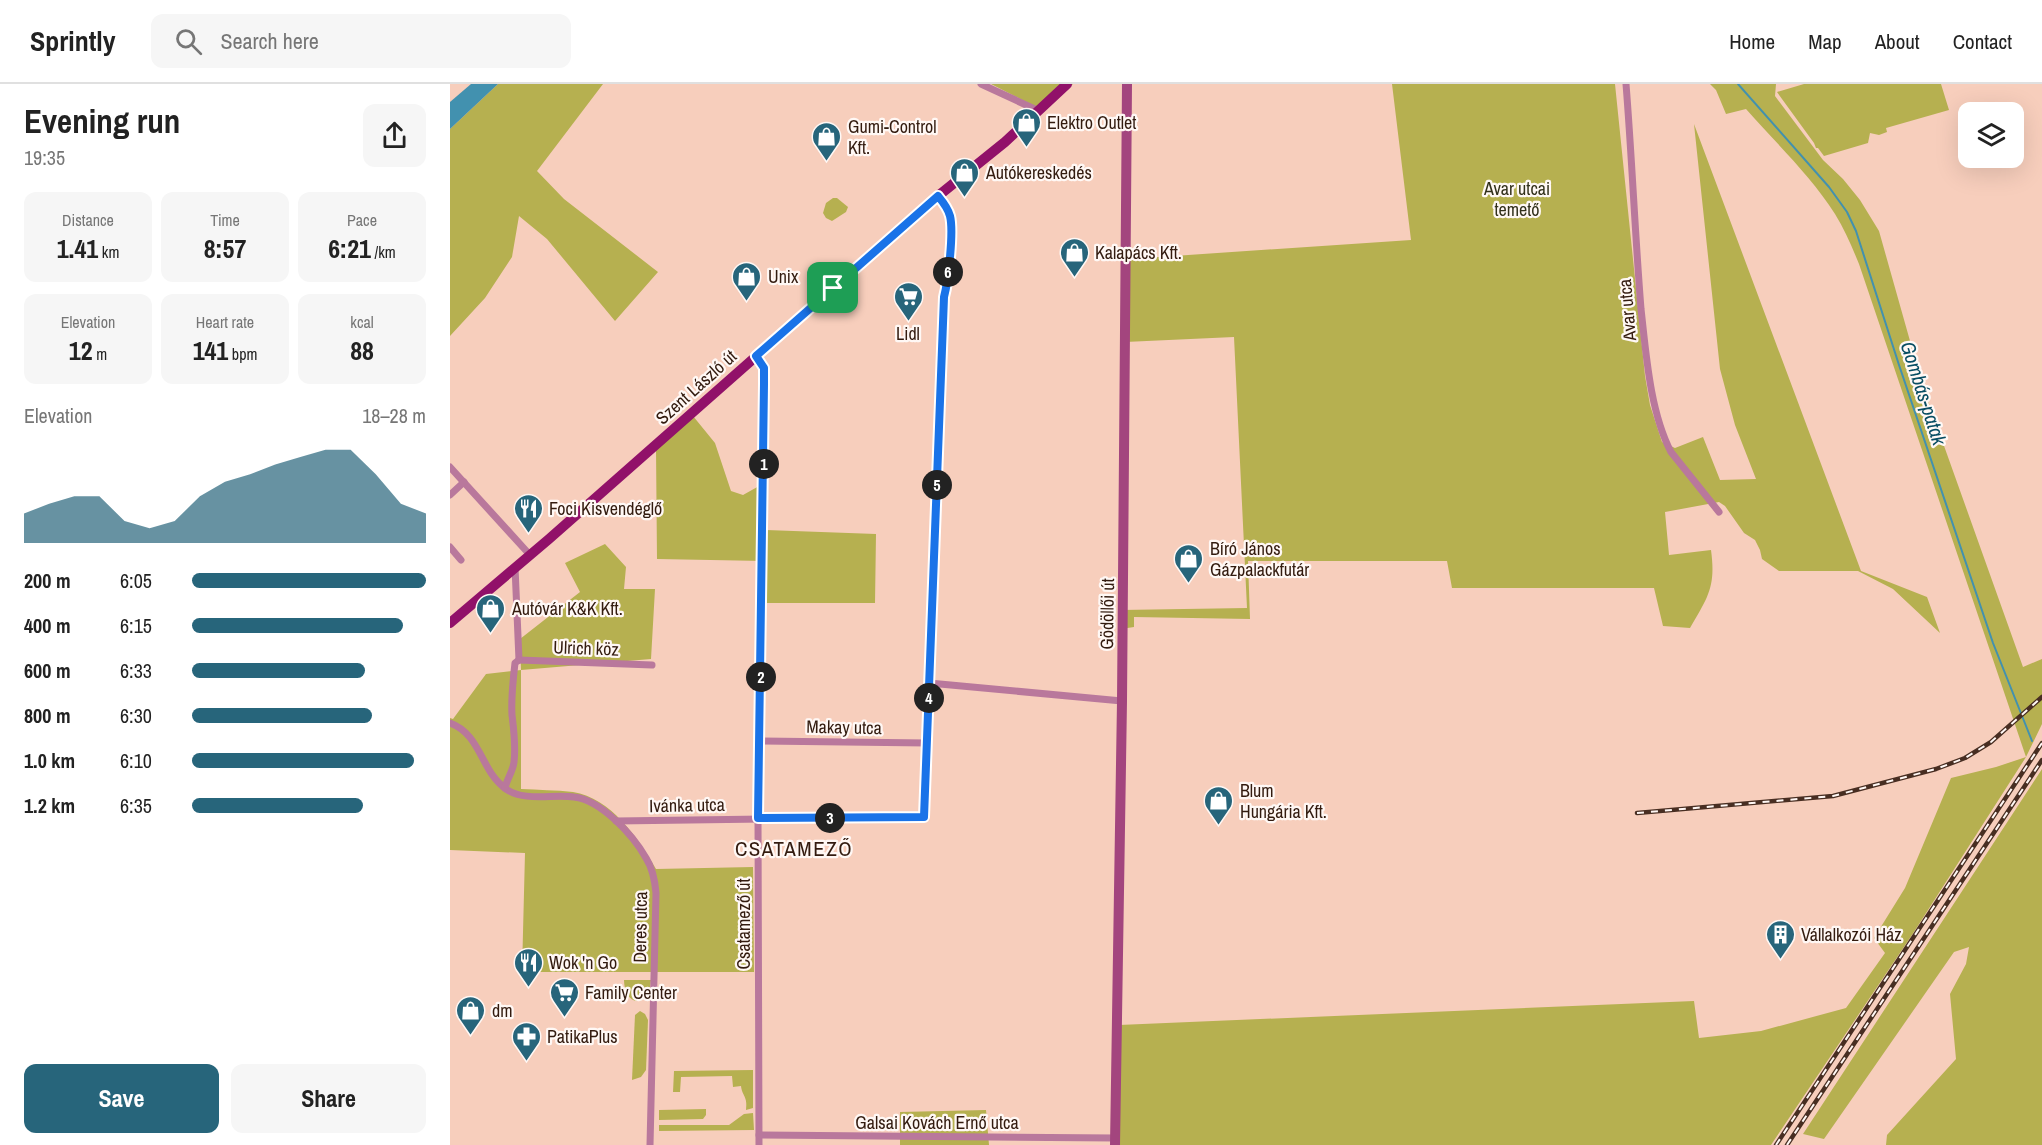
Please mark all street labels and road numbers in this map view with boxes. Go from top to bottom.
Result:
street label: Avar utca [1612,278,1642,343]
street label: Szent László út [650,344,742,430]
street label: Gödöllői út [1094,578,1120,650]
street label: Ulrich köz [553,634,619,662]
street label: Makay utca [806,714,882,740]
street label: Ivánka utca [649,792,725,818]
street label: Csatamező út [731,878,756,970]
street label: Deres utca [627,891,653,963]
street label: Galsai Kovách Ernő utca [855,1110,1019,1135]

